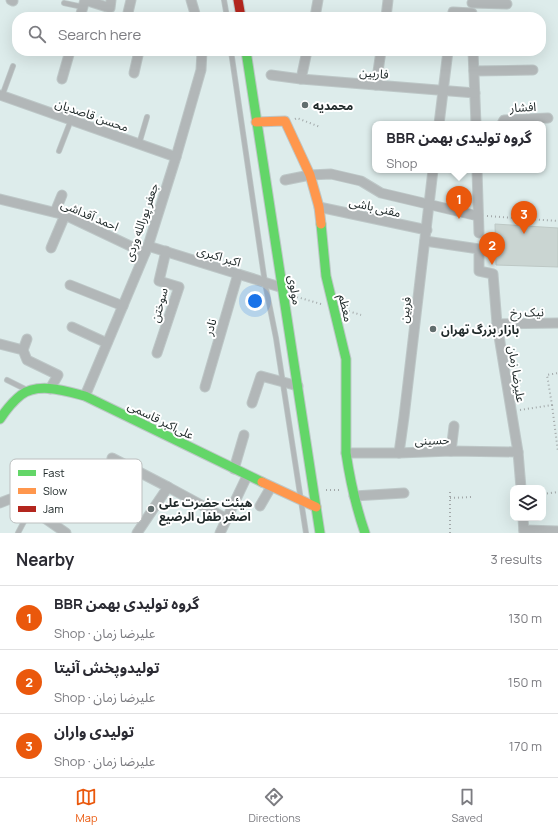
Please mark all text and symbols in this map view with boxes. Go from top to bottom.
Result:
search box [12,12,546,56]
icon: search [26,23,48,45]
text: Search here [58,24,141,45]
street label: فاربین [359,63,389,83]
street label: محسن قاصدیان [53,94,131,136]
place label: محمدیه [313,97,353,114]
street label: افشار [508,98,537,116]
marker: محمدیه [300,100,310,110]
popup [372,121,546,173]
text: BBR گروه تولیدی بهمن [386,127,532,148]
text: Shop [386,154,417,172]
street label: جعفر پورالله وردی [120,181,162,263]
pin: 1 [446,186,472,219]
street label: مقنی باشی [347,193,403,221]
street label: احمد آقداشی [58,195,122,235]
pin: 3 [511,201,537,234]
pin: 2 [479,232,505,265]
street label: اکبر اکبری [195,241,243,271]
street label: مولوی [284,274,306,306]
street label: سوختن [146,286,172,324]
your location [245,291,265,311]
street label: معظم [334,293,357,324]
street label: فربین [395,296,415,324]
street label: نیک رخ [510,303,544,322]
street label: نادر [199,317,220,338]
place label: بازار بزرگ تهران [441,321,519,338]
marker: بازار بزرگ تهران [428,324,438,334]
street label: علیرضا زمان [504,344,530,404]
street label: علی‌اکبر قاسمی [125,397,197,443]
street label: حسینی [414,431,450,449]
legend [10,459,142,523]
text: Fast [43,465,65,480]
text: Slow [43,483,68,498]
map controls [510,485,546,521]
button: layers [510,485,546,521]
place label: هیئت حضرت علی اصغر طفل الرضیع [159,494,253,526]
text: Jam [43,501,64,516]
marker: هیئت حضرت علی اصغر طفل الرضیع [146,504,156,514]
text: Nearby [16,548,74,571]
text: 3 results [490,550,542,568]
text: BBR گروه تولیدی بهمن [54,593,199,614]
text: 1 [26,609,32,627]
text: 130 m [508,609,542,627]
text: Shop · علیرضا زمان [54,624,155,642]
text: تولیدوپخش آنیتا [54,657,160,678]
text: 2 [25,673,33,691]
text: 150 m [508,673,542,691]
text: Shop · علیرضا زمان [54,688,155,706]
text: تولیدی واران [54,721,134,742]
text: 3 [25,737,33,755]
text: 170 m [509,737,542,755]
text: Shop · علیرضا زمان [54,752,155,770]
tab: Map [75,786,97,825]
tab: Directions [248,786,301,825]
tab: Saved [452,786,483,825]

